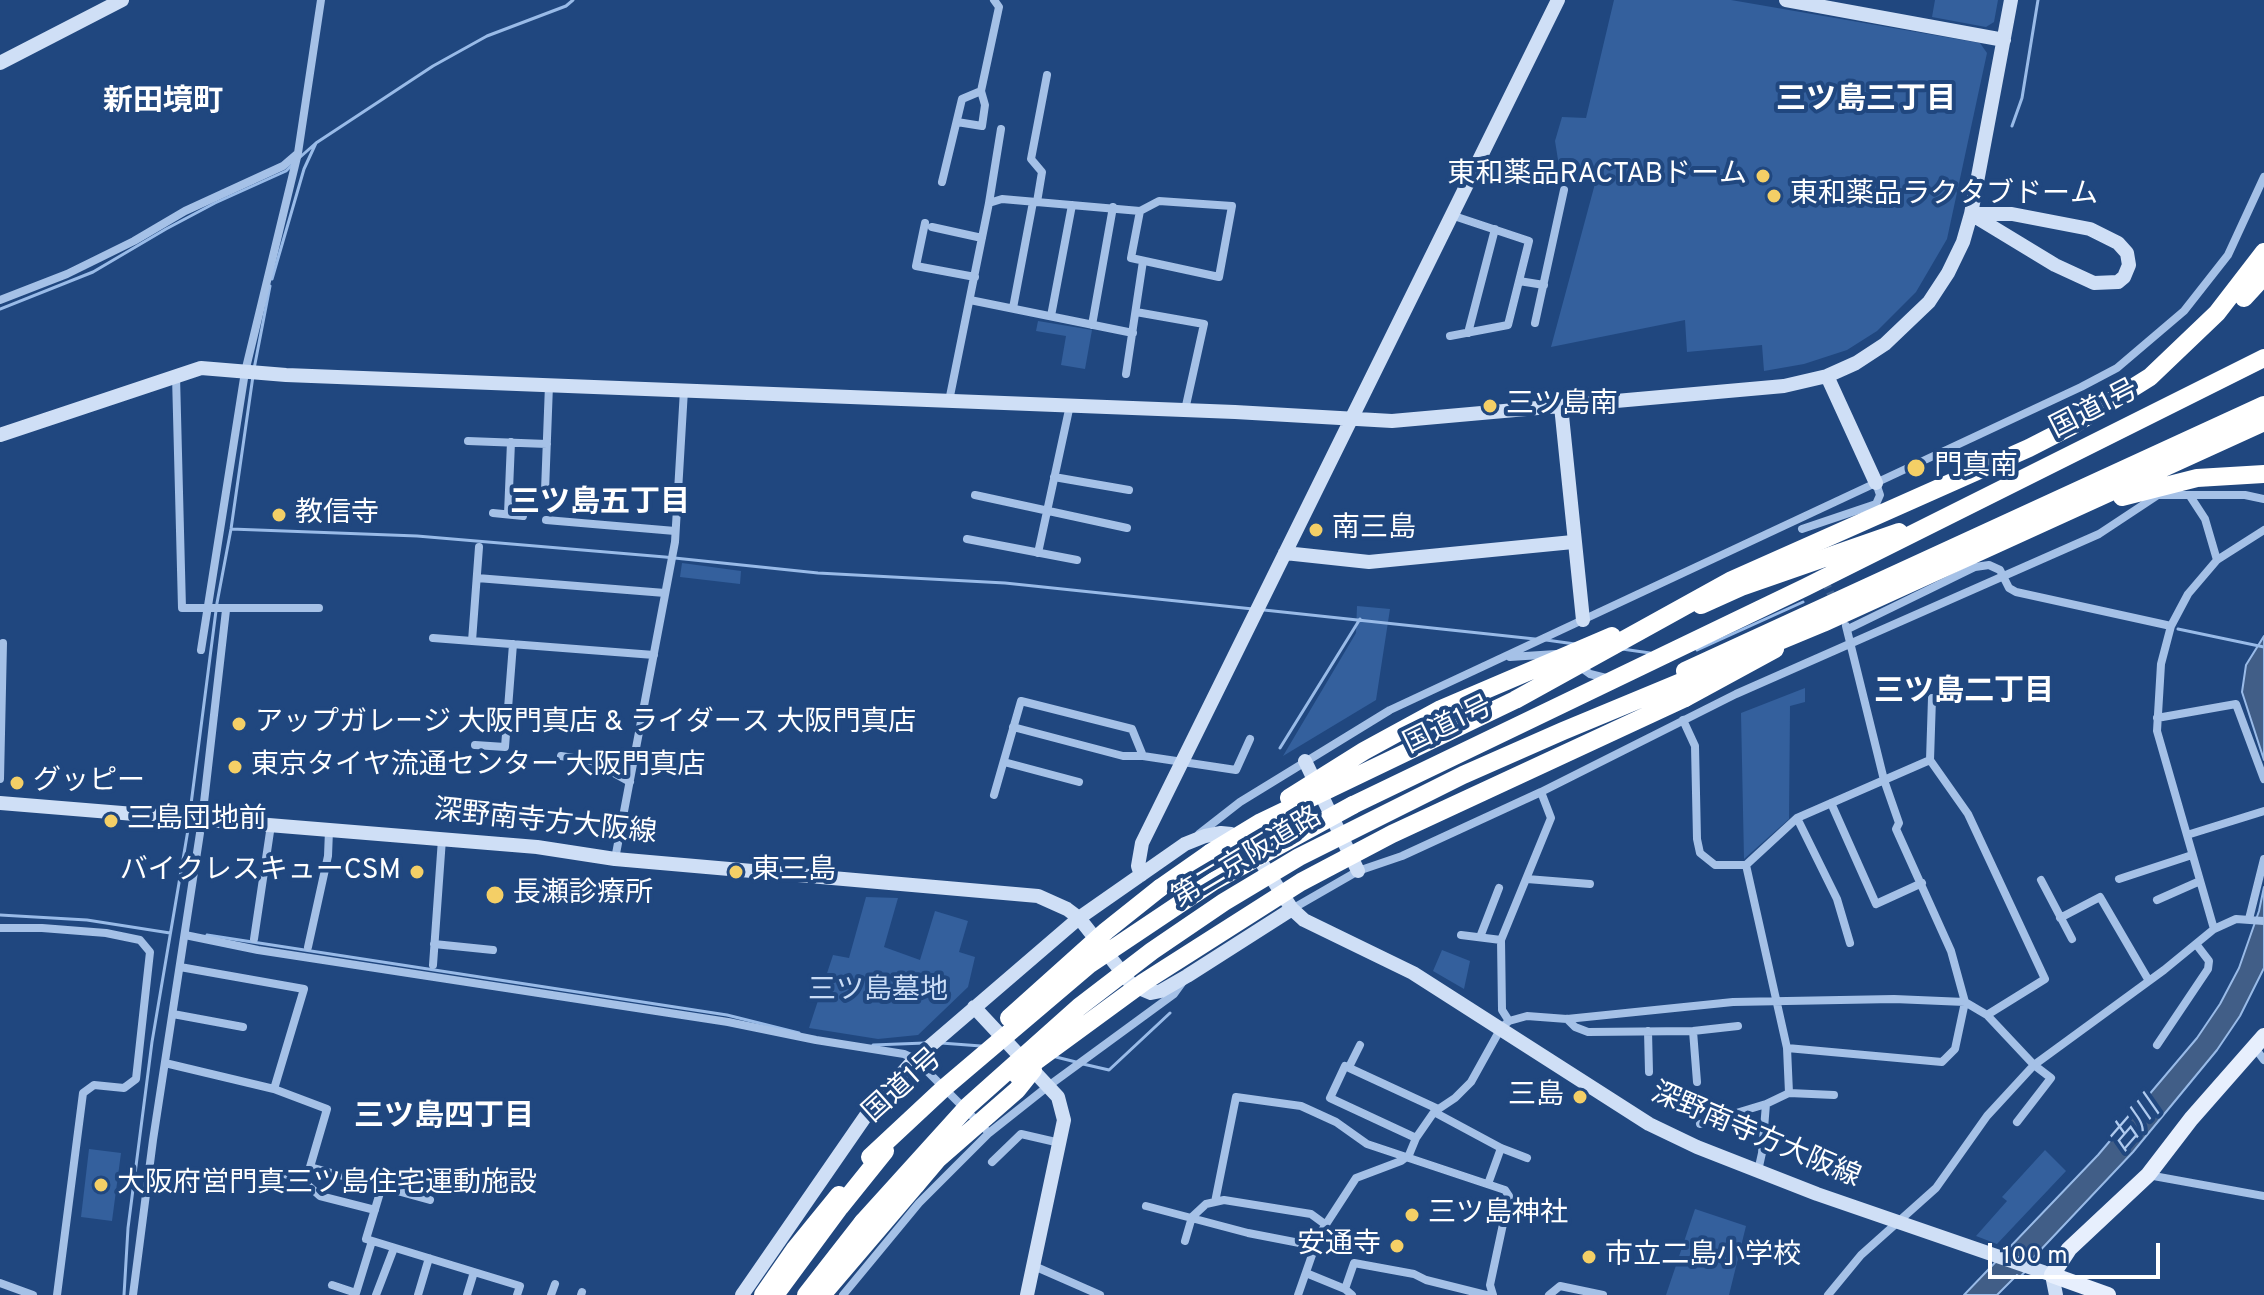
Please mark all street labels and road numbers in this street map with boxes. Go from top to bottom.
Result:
street label: 国道1号 [2045,375,2145,447]
street label: 国道1号 [1399,691,1499,763]
street label: 深野南寺方大阪線 [432,796,658,852]
street label: 第二京阪道路 [1167,801,1329,917]
street label: 国道1号 [858,1043,950,1131]
street label: 深野南寺方大阪線 [1645,1078,1865,1196]

